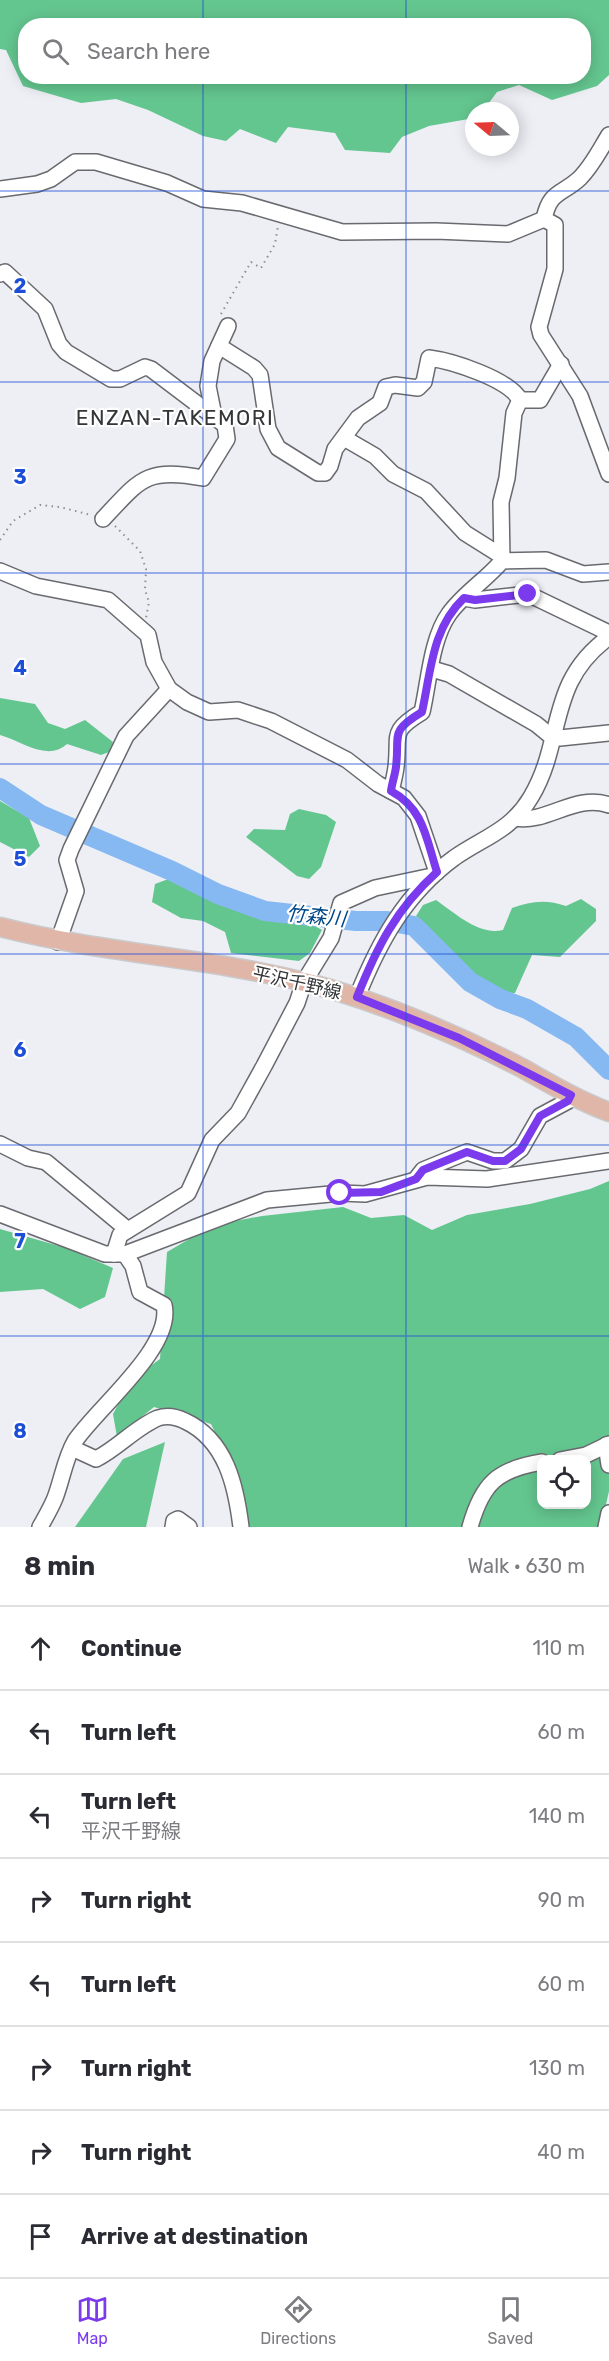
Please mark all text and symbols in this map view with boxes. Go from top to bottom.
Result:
search box [18,18,591,84]
icon: search [39,35,72,68]
text: Search here [87,38,210,65]
north arrow [465,102,519,156]
text: 2 [14,274,27,298]
district label: ENZAN-TAKEMORI [76,405,274,430]
text: 3 [13,465,27,489]
route end [514,580,540,606]
text: 4 [13,656,27,680]
text: 5 [14,847,27,871]
water label: 竹森川 [285,901,349,931]
street label: 平沢千野線 [251,962,343,1004]
text: 6 [13,1038,27,1062]
route start [326,1179,352,1205]
text: 7 [14,1229,26,1253]
text: 8 [13,1419,27,1443]
map controls [537,1455,591,1509]
button: locate [537,1455,591,1509]
text: 8 min [24,1551,95,1582]
text: Walk · 630 m [468,1554,585,1578]
icon: ahead [24,1632,57,1665]
text: Continue [81,1635,182,1662]
text: 110 m [533,1636,585,1660]
icon: left [24,1716,57,1749]
text: Turn left [81,1719,176,1746]
text: 60 m [538,1720,585,1744]
text: Turn left [81,1788,176,1815]
icon: left [24,1800,57,1833]
text: 140 m [529,1804,585,1828]
text: 平沢千野線 [81,1819,181,1843]
icon: right [24,1884,57,1917]
text: Turn right [81,1887,191,1914]
text: 90 m [538,1888,585,1912]
icon: left [24,1968,57,2001]
text: Turn left [81,1971,176,1998]
text: 60 m [538,1972,585,1996]
icon: right [24,2052,57,2085]
text: Turn right [81,2055,191,2082]
text: 130 m [529,2056,585,2080]
icon: right [24,2136,57,2169]
text: Turn right [81,2139,191,2166]
text: 40 m [537,2140,585,2164]
icon: arrive [24,2220,57,2253]
text: Arrive at destination [81,2223,308,2250]
tab: Map [76,2293,109,2348]
tab: Directions [260,2293,336,2348]
tab: Saved [488,2293,533,2348]

